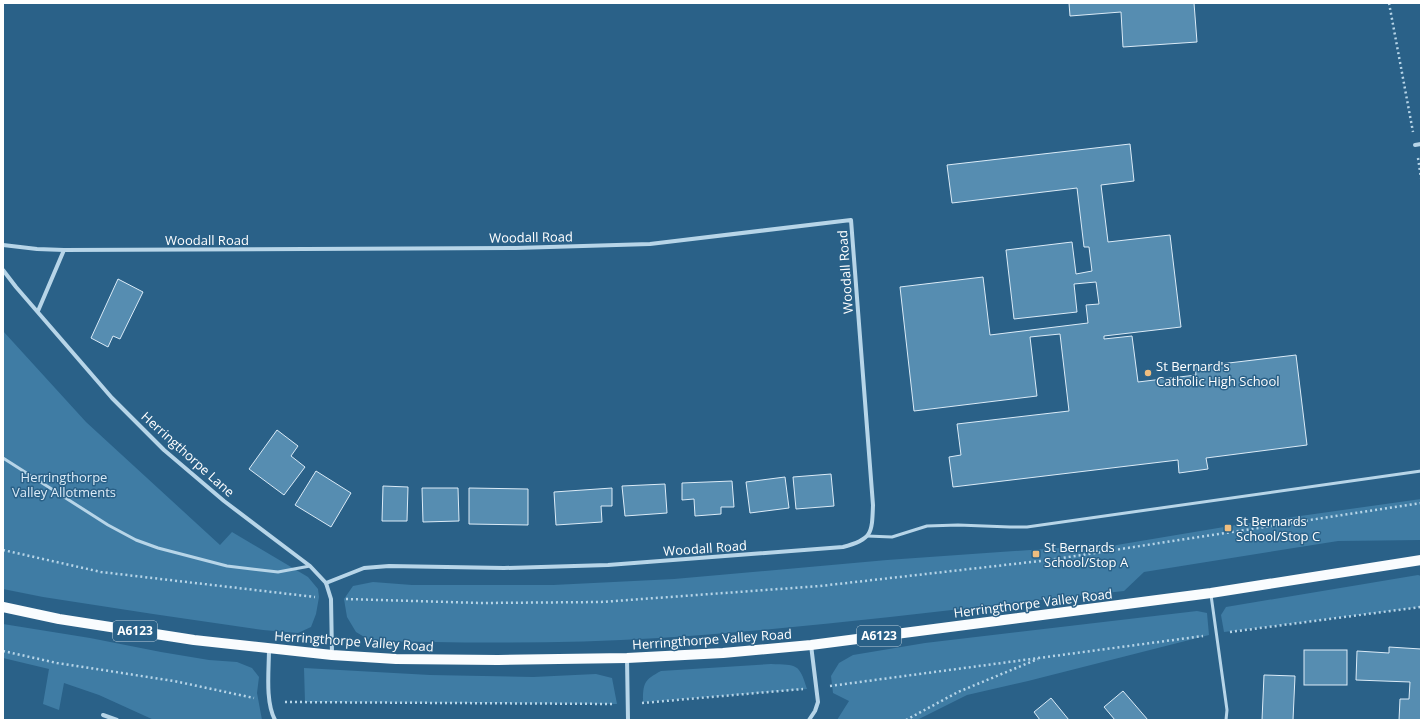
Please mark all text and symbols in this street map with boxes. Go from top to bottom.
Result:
street label: Woodall Road [489,227,573,247]
street label: Woodall Road [833,230,857,314]
street label: Woodall Road [165,231,249,249]
place label: St Bernard's Catholic High School [1156,357,1280,390]
marker: St Bernard's Catholic High School [1143,368,1153,378]
street label: Herringthorpe Lane [138,407,238,501]
park label: Herringthorpe Valley Allotments [12,468,116,501]
place label: St Bernards School/Stop C [1236,512,1320,545]
marker: St Bernards School/Stop C [1223,523,1233,533]
street label: Woodall Road [663,536,747,560]
place label: St Bernards School/Stop A [1044,538,1129,571]
marker: St Bernards School/Stop A [1031,549,1041,559]
street label: Herringthorpe Valley Road [953,584,1113,622]
road number: A6123 [113,621,157,641]
street label: Herringthorpe Valley Road [632,624,792,654]
street label: Herringthorpe Valley Road [274,626,434,656]
road number: A6123 [857,626,901,646]

